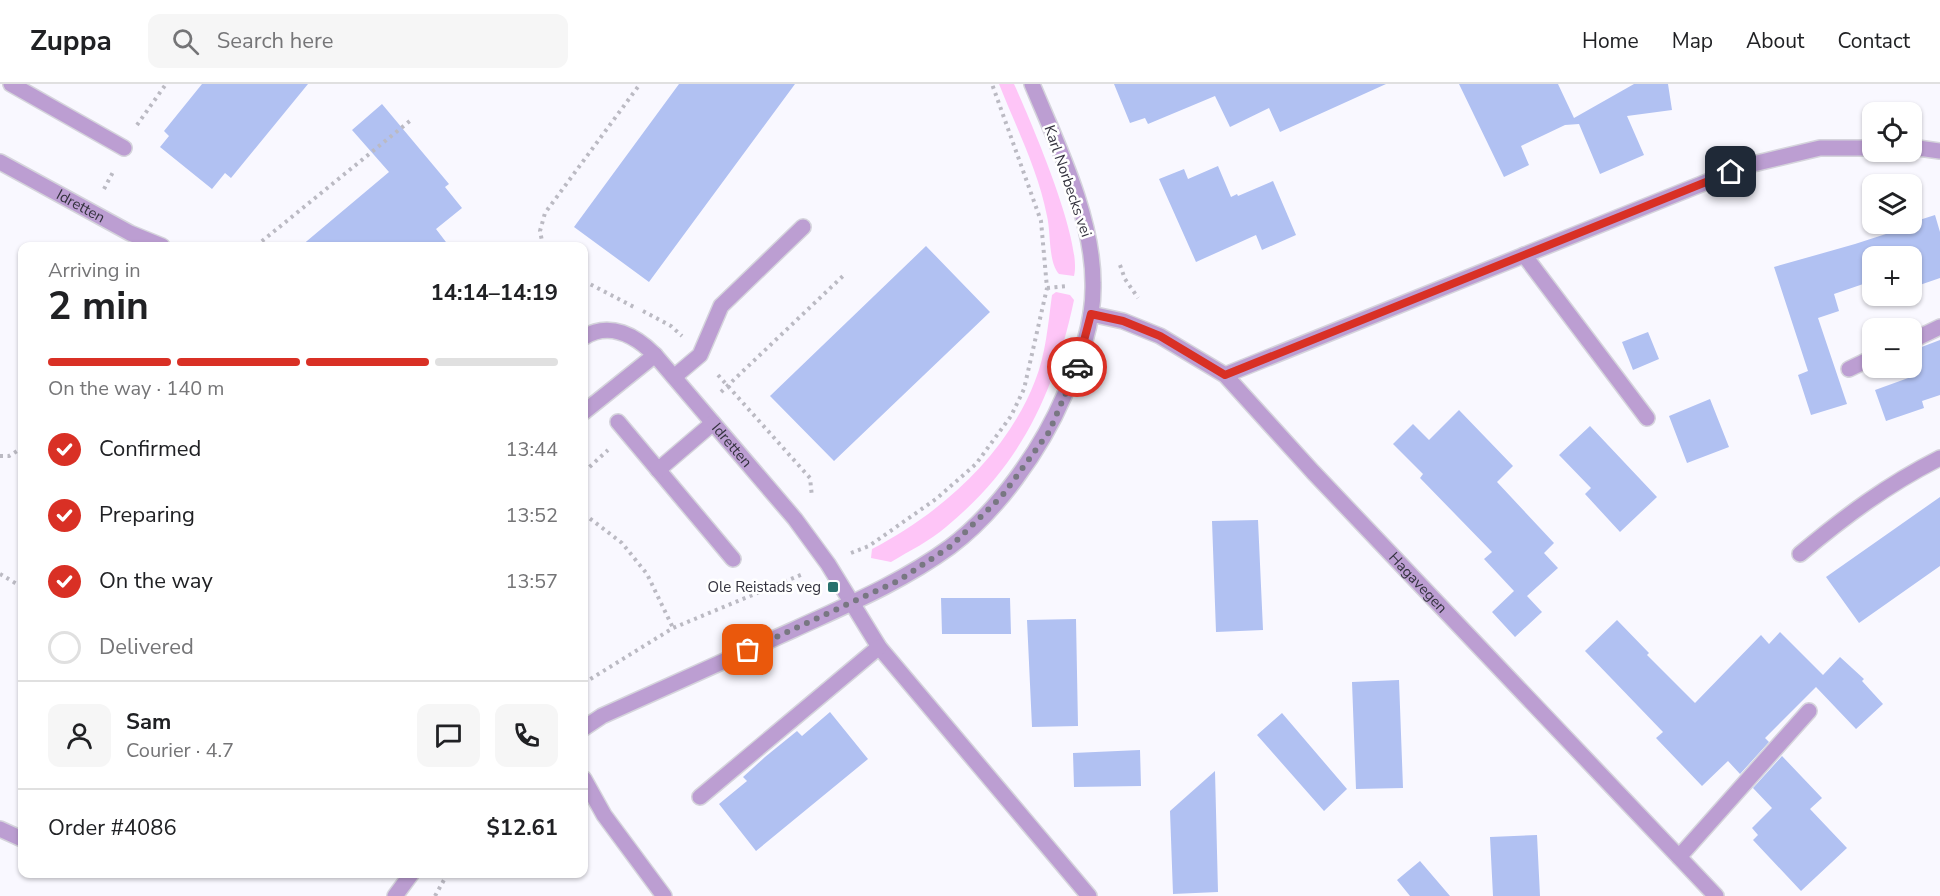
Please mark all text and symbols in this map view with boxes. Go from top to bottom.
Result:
search box [148,14,568,68]
text: Zuppa [30,22,112,60]
icon: search [169,25,202,58]
text: Search here [217,26,333,56]
text: Home [1582,27,1639,55]
text: Map [1672,27,1713,55]
text: About [1746,27,1804,55]
text: Contact [1837,27,1910,55]
map controls [1862,102,1922,378]
button: locate [1862,102,1922,162]
street label: Karl Norbecks vei [1040,122,1096,240]
pin [1705,146,1756,197]
icon: home [1714,155,1747,188]
button: layers [1862,174,1922,234]
street label: Idretten [53,185,109,227]
button: + [1862,246,1922,306]
text: Arriving in [48,257,141,284]
text: 14:14–14:19 [430,278,558,308]
text: 2 min [48,280,149,333]
button: − [1862,318,1922,378]
courier [1047,337,1107,397]
icon: car [1061,351,1094,384]
text: On the way · 140 m [48,375,224,402]
street label: Idretten [707,419,757,472]
icon: check [48,433,81,466]
text: Confirmed [99,434,201,464]
text: 13:44 [505,436,558,463]
icon: check [48,499,81,532]
text: Preparing [99,500,195,530]
text: 13:52 [505,502,558,529]
street label: Hagavegen [1384,548,1452,617]
icon: check [48,565,81,598]
text: On the way [99,566,213,596]
text: 13:57 [505,568,558,595]
place label: Ole Reistads veg [707,577,821,597]
marker: Ole Reistads veg [826,580,840,594]
pin [722,624,773,675]
text: Delivered [99,632,194,662]
icon: bag [731,633,764,666]
button: person [48,704,111,767]
button: chat [417,704,480,767]
button: phone [495,704,558,767]
text: Sam [126,707,171,737]
text: Courier · 4.7 [126,737,234,764]
text: Order #4086 [48,813,177,843]
text: $12.61 [487,813,558,843]

